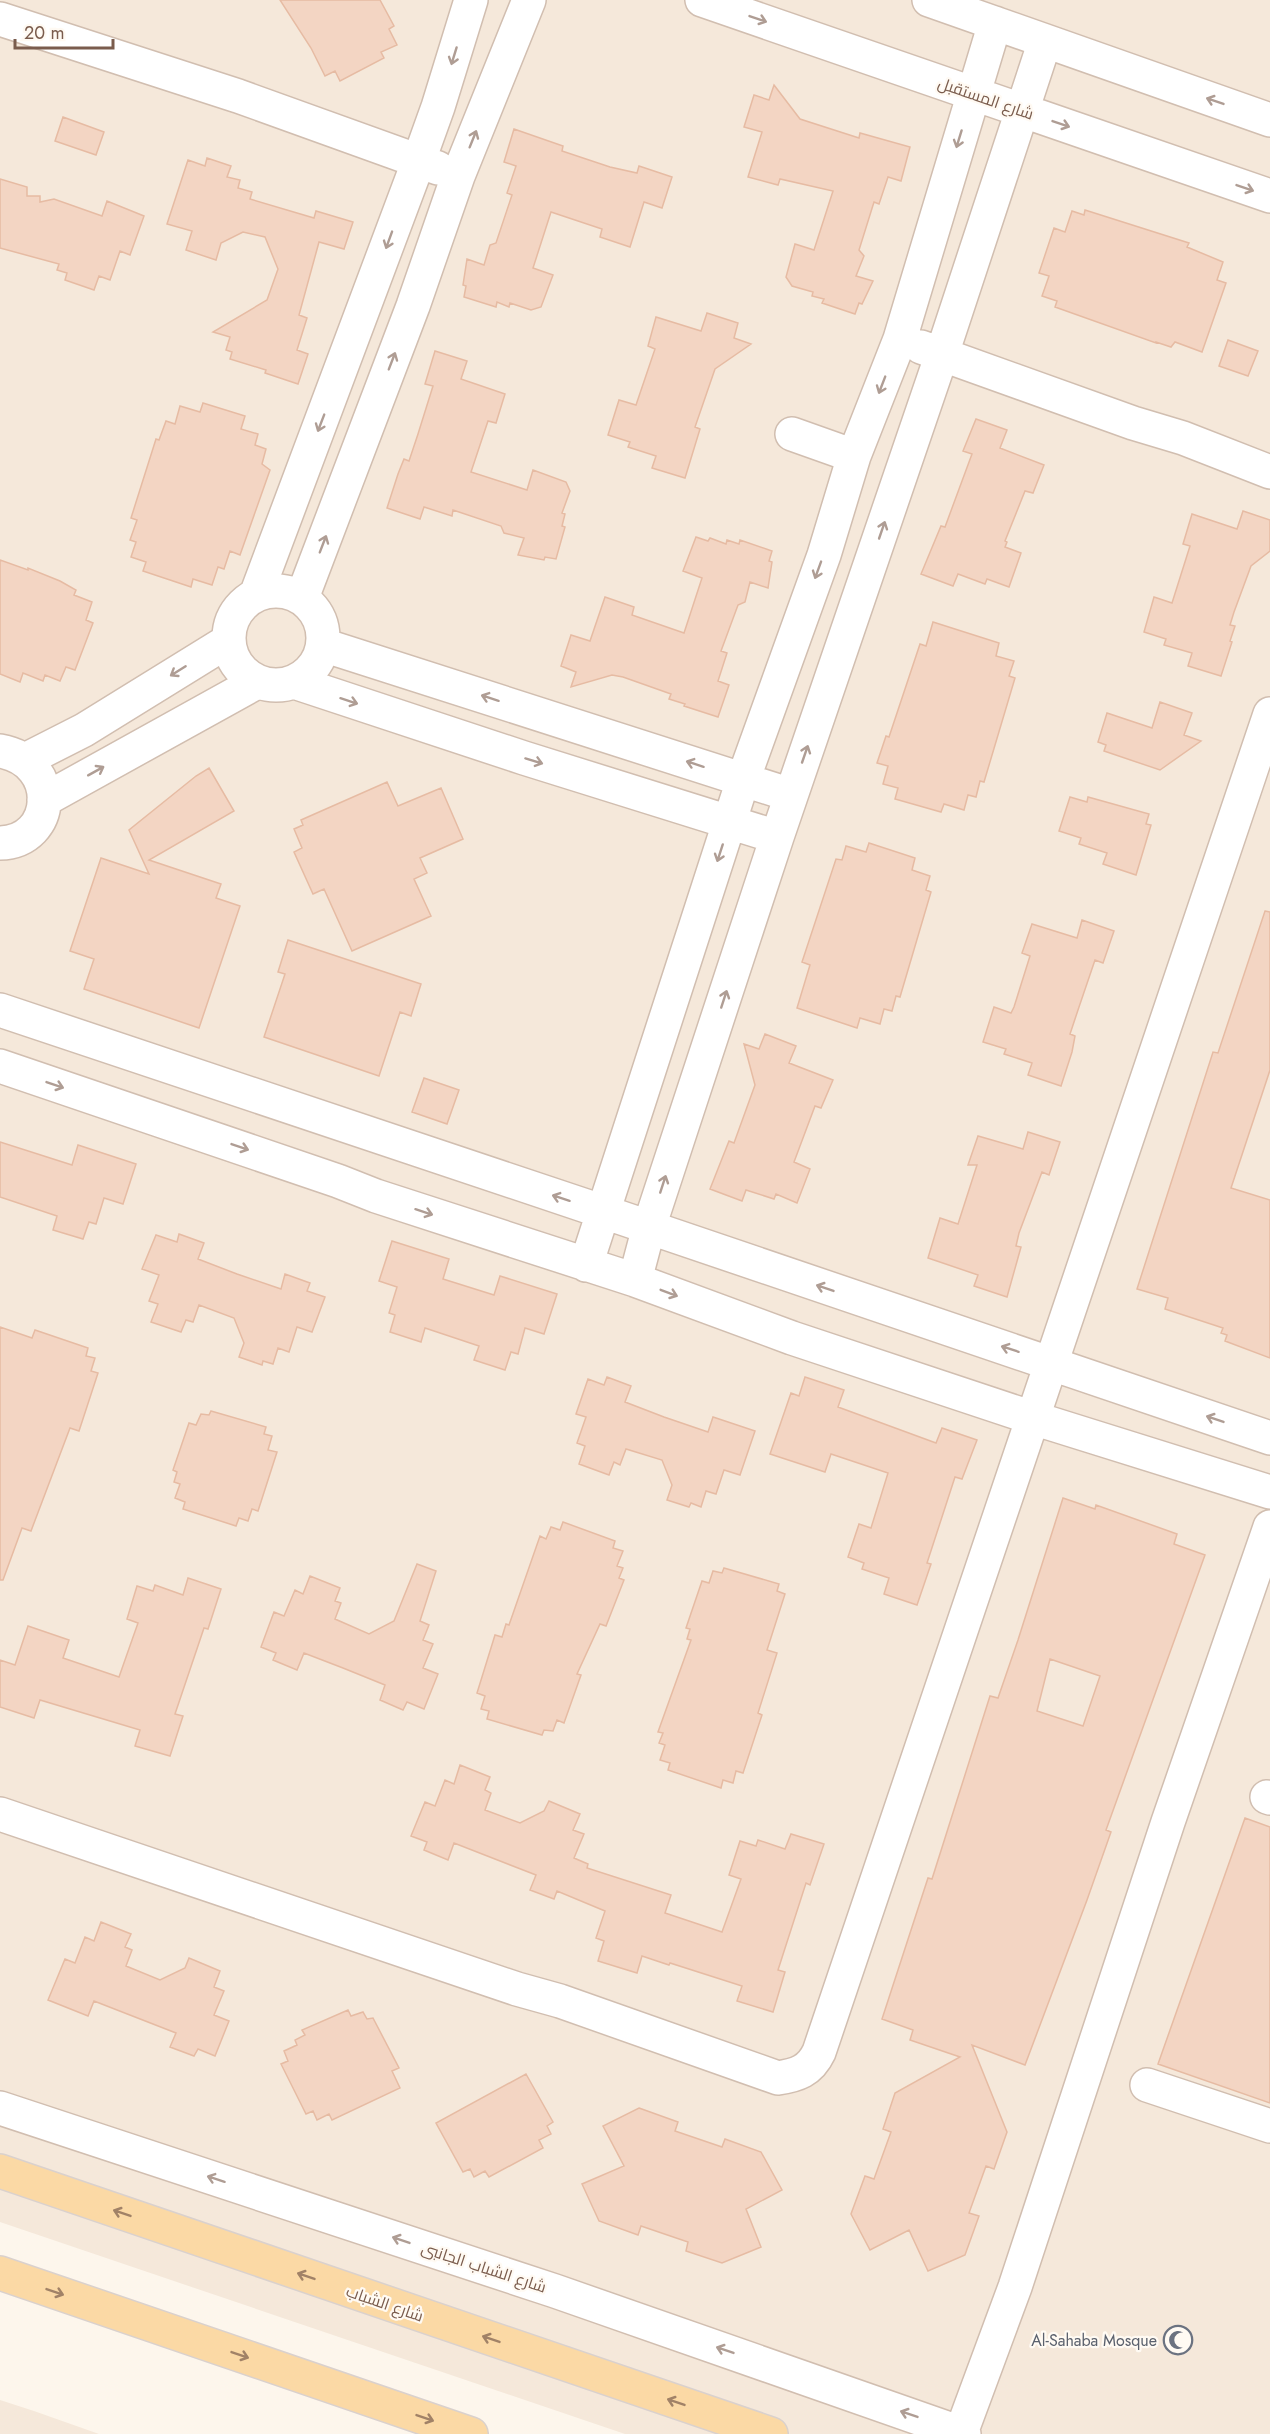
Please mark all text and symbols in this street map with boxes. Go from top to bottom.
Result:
scale bar [15,12,112,50]
one-way arrow [748,14,767,25]
text: 20 m [24,20,64,46]
one-way arrow [448,46,459,65]
street label: شارع المستقبل [935,71,1037,126]
one-way arrow [1206,95,1225,106]
one-way arrow [1051,120,1070,131]
one-way arrow [953,129,964,148]
one-way arrow [468,130,479,149]
one-way arrow [1235,183,1254,194]
one-way arrow [383,230,394,249]
one-way arrow [387,353,398,371]
one-way arrow [876,376,887,394]
one-way arrow [315,413,326,431]
one-way arrow [877,521,888,540]
one-way arrow [318,535,329,553]
one-way arrow [812,560,823,579]
one-way arrow [169,664,186,677]
one-way arrow [481,692,500,703]
one-way arrow [339,696,358,707]
one-way arrow [800,745,811,764]
one-way arrow [524,757,543,768]
one-way arrow [686,758,705,769]
one-way arrow [87,765,104,777]
one-way arrow [713,843,724,862]
one-way arrow [719,990,730,1009]
one-way arrow [46,1080,65,1091]
one-way arrow [230,1143,249,1154]
one-way arrow [658,1175,669,1194]
one-way arrow [552,1191,571,1202]
one-way arrow [414,1207,433,1218]
one-way arrow [816,1281,835,1292]
one-way arrow [659,1289,678,1300]
one-way arrow [1001,1343,1020,1354]
one-way arrow [1206,1413,1225,1424]
one-way arrow [207,2173,226,2184]
one-way arrow [113,2206,132,2217]
one-way arrow [392,2234,411,2245]
street label: شارع الشباب الجانبى [418,2236,549,2299]
one-way arrow [298,2269,316,2280]
street label: شارع الشباب [343,2280,427,2327]
one-way arrow [45,2288,64,2299]
mosque icon: Al-Sahaba Mosque [1162,2324,1194,2356]
place label: Al-Sahaba Mosque [1031,2329,1157,2352]
one-way arrow [482,2332,501,2343]
one-way arrow [716,2344,735,2355]
one-way arrow [230,2351,249,2362]
one-way arrow [667,2395,685,2406]
one-way arrow [900,2408,919,2419]
one-way arrow [415,2413,434,2424]

